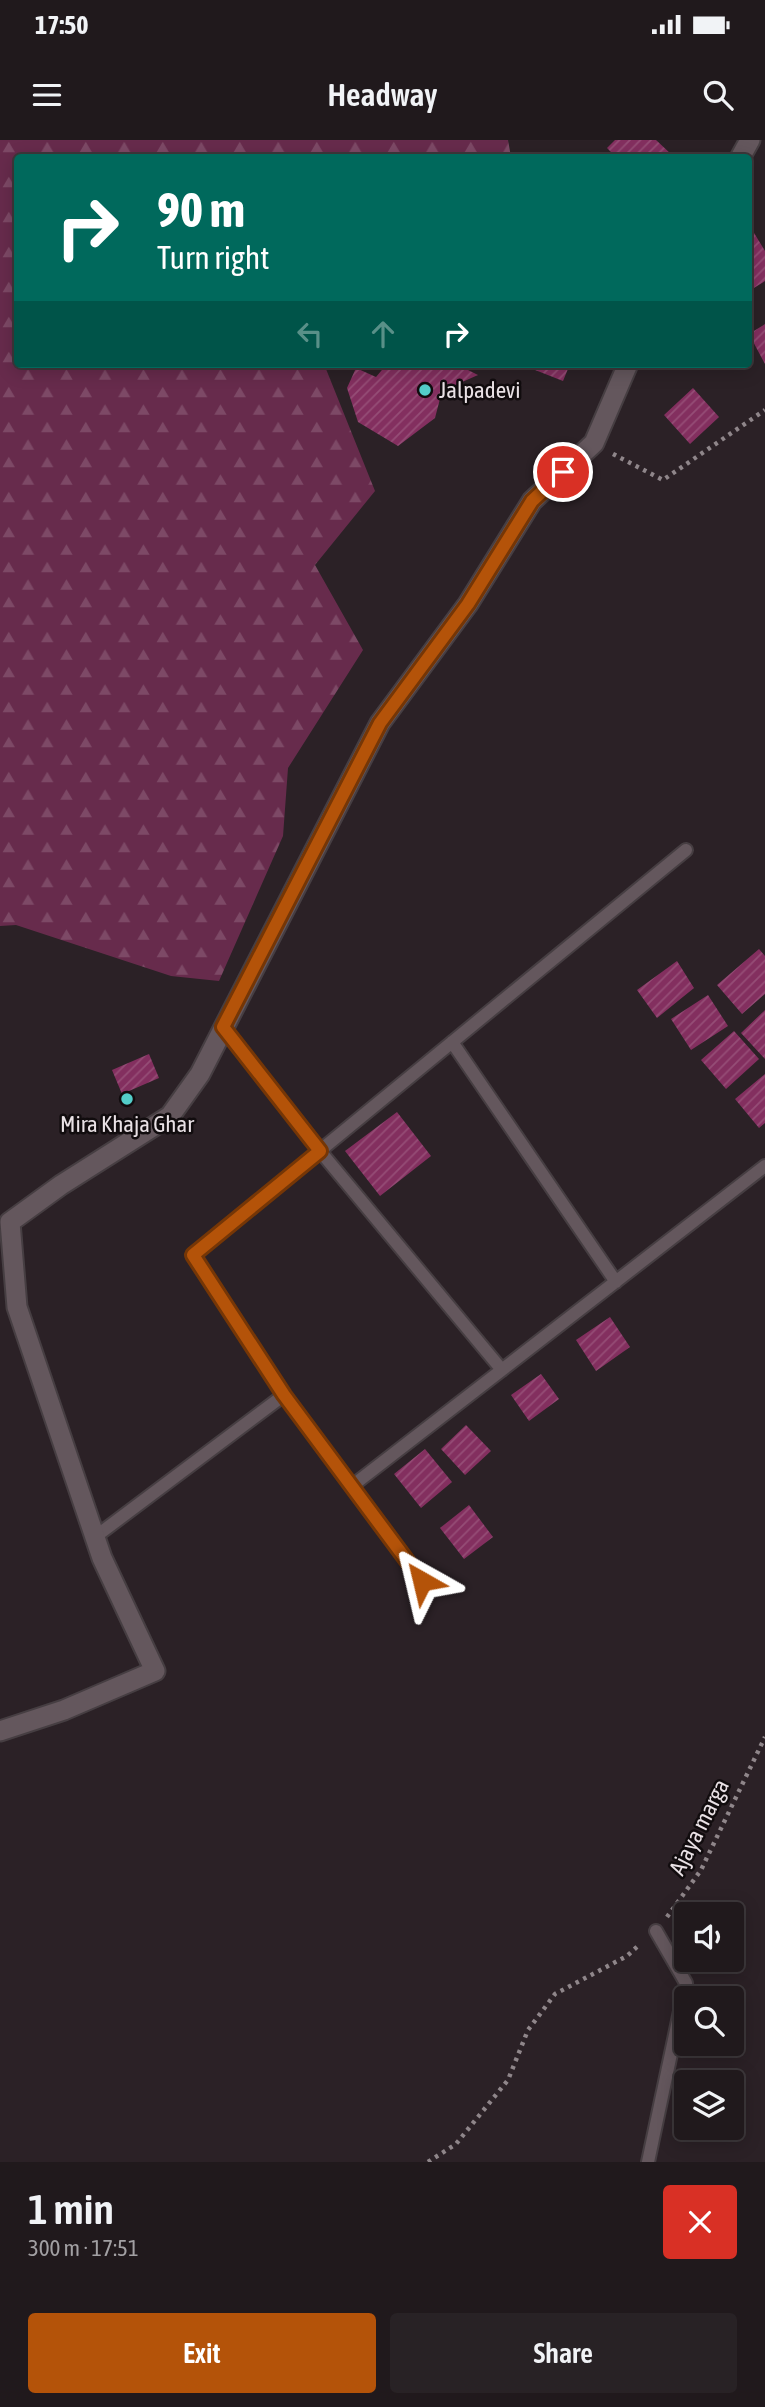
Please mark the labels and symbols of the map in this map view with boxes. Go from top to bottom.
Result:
place label: Jalpadevi [439,377,521,403]
marker: Jalpadevi [417,382,433,398]
pin [533,442,593,502]
marker: Mira Khaja Ghar [119,1091,135,1107]
place label: Mira Khaja Ghar [60,1111,195,1137]
position arrow [385,1544,459,1618]
street label: Ajaya marga [664,1775,734,1879]

